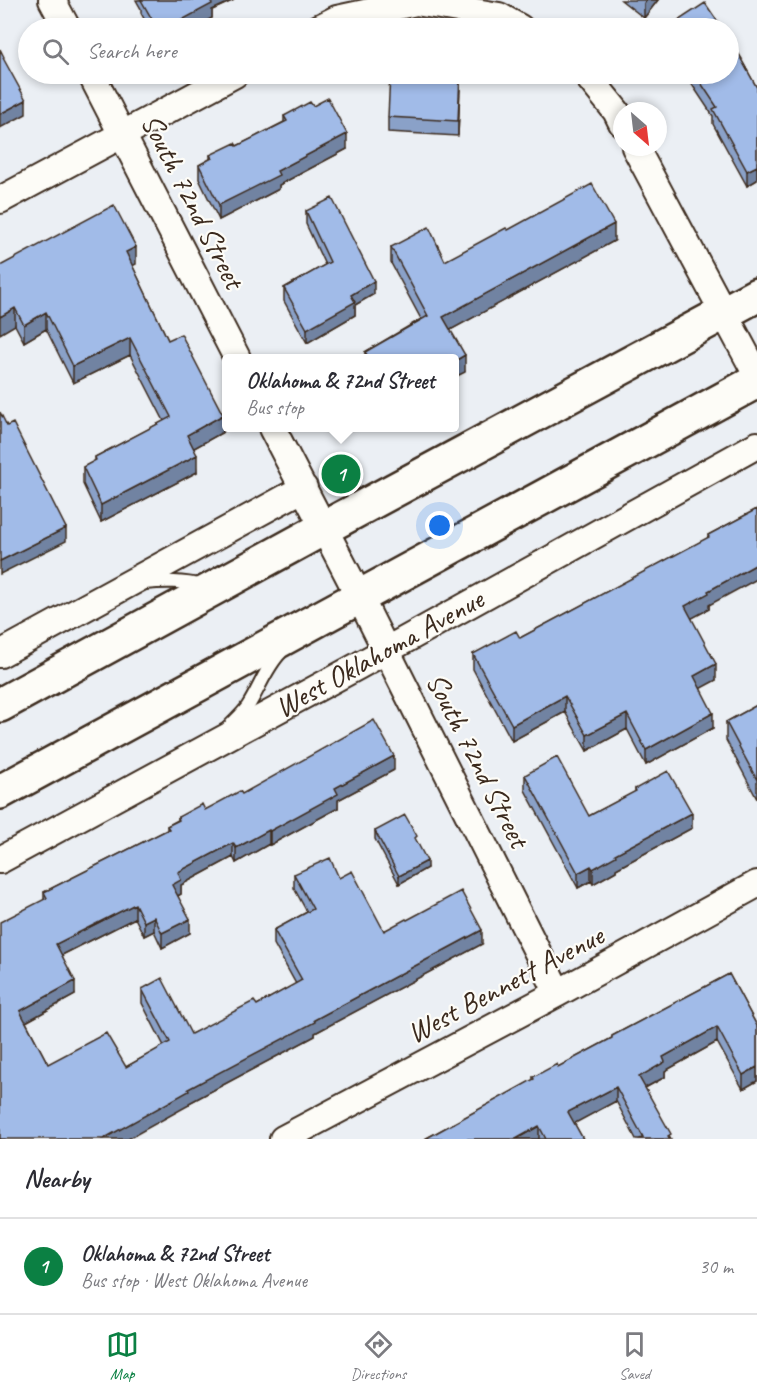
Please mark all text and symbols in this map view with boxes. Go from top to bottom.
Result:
search box [18,18,739,84]
icon: search [39,35,72,68]
text: Search here [87,37,177,65]
north arrow [613,102,667,156]
street label: South 72nd Street [133,107,255,297]
popup [222,354,459,432]
text: Oklahoma & 72nd Street [246,367,435,395]
text: Bus stop [246,395,304,420]
pin: 1 [322,452,360,496]
your location [425,511,454,540]
street label: West Oklahoma Avenue [268,579,492,726]
street label: South 72nd Street [418,666,540,856]
street label: West Bennett Avenue [400,915,612,1052]
text: Nearby [24,1162,89,1195]
text: Oklahoma & 72nd Street [81,1240,269,1268]
text: 1 [39,1254,48,1279]
text: 30 m [699,1254,733,1279]
text: Bus stop · West Oklahoma Avenue [81,1268,307,1293]
tab: Map [106,1328,139,1384]
tab: Directions [351,1328,406,1384]
tab: Saved [618,1328,651,1384]

